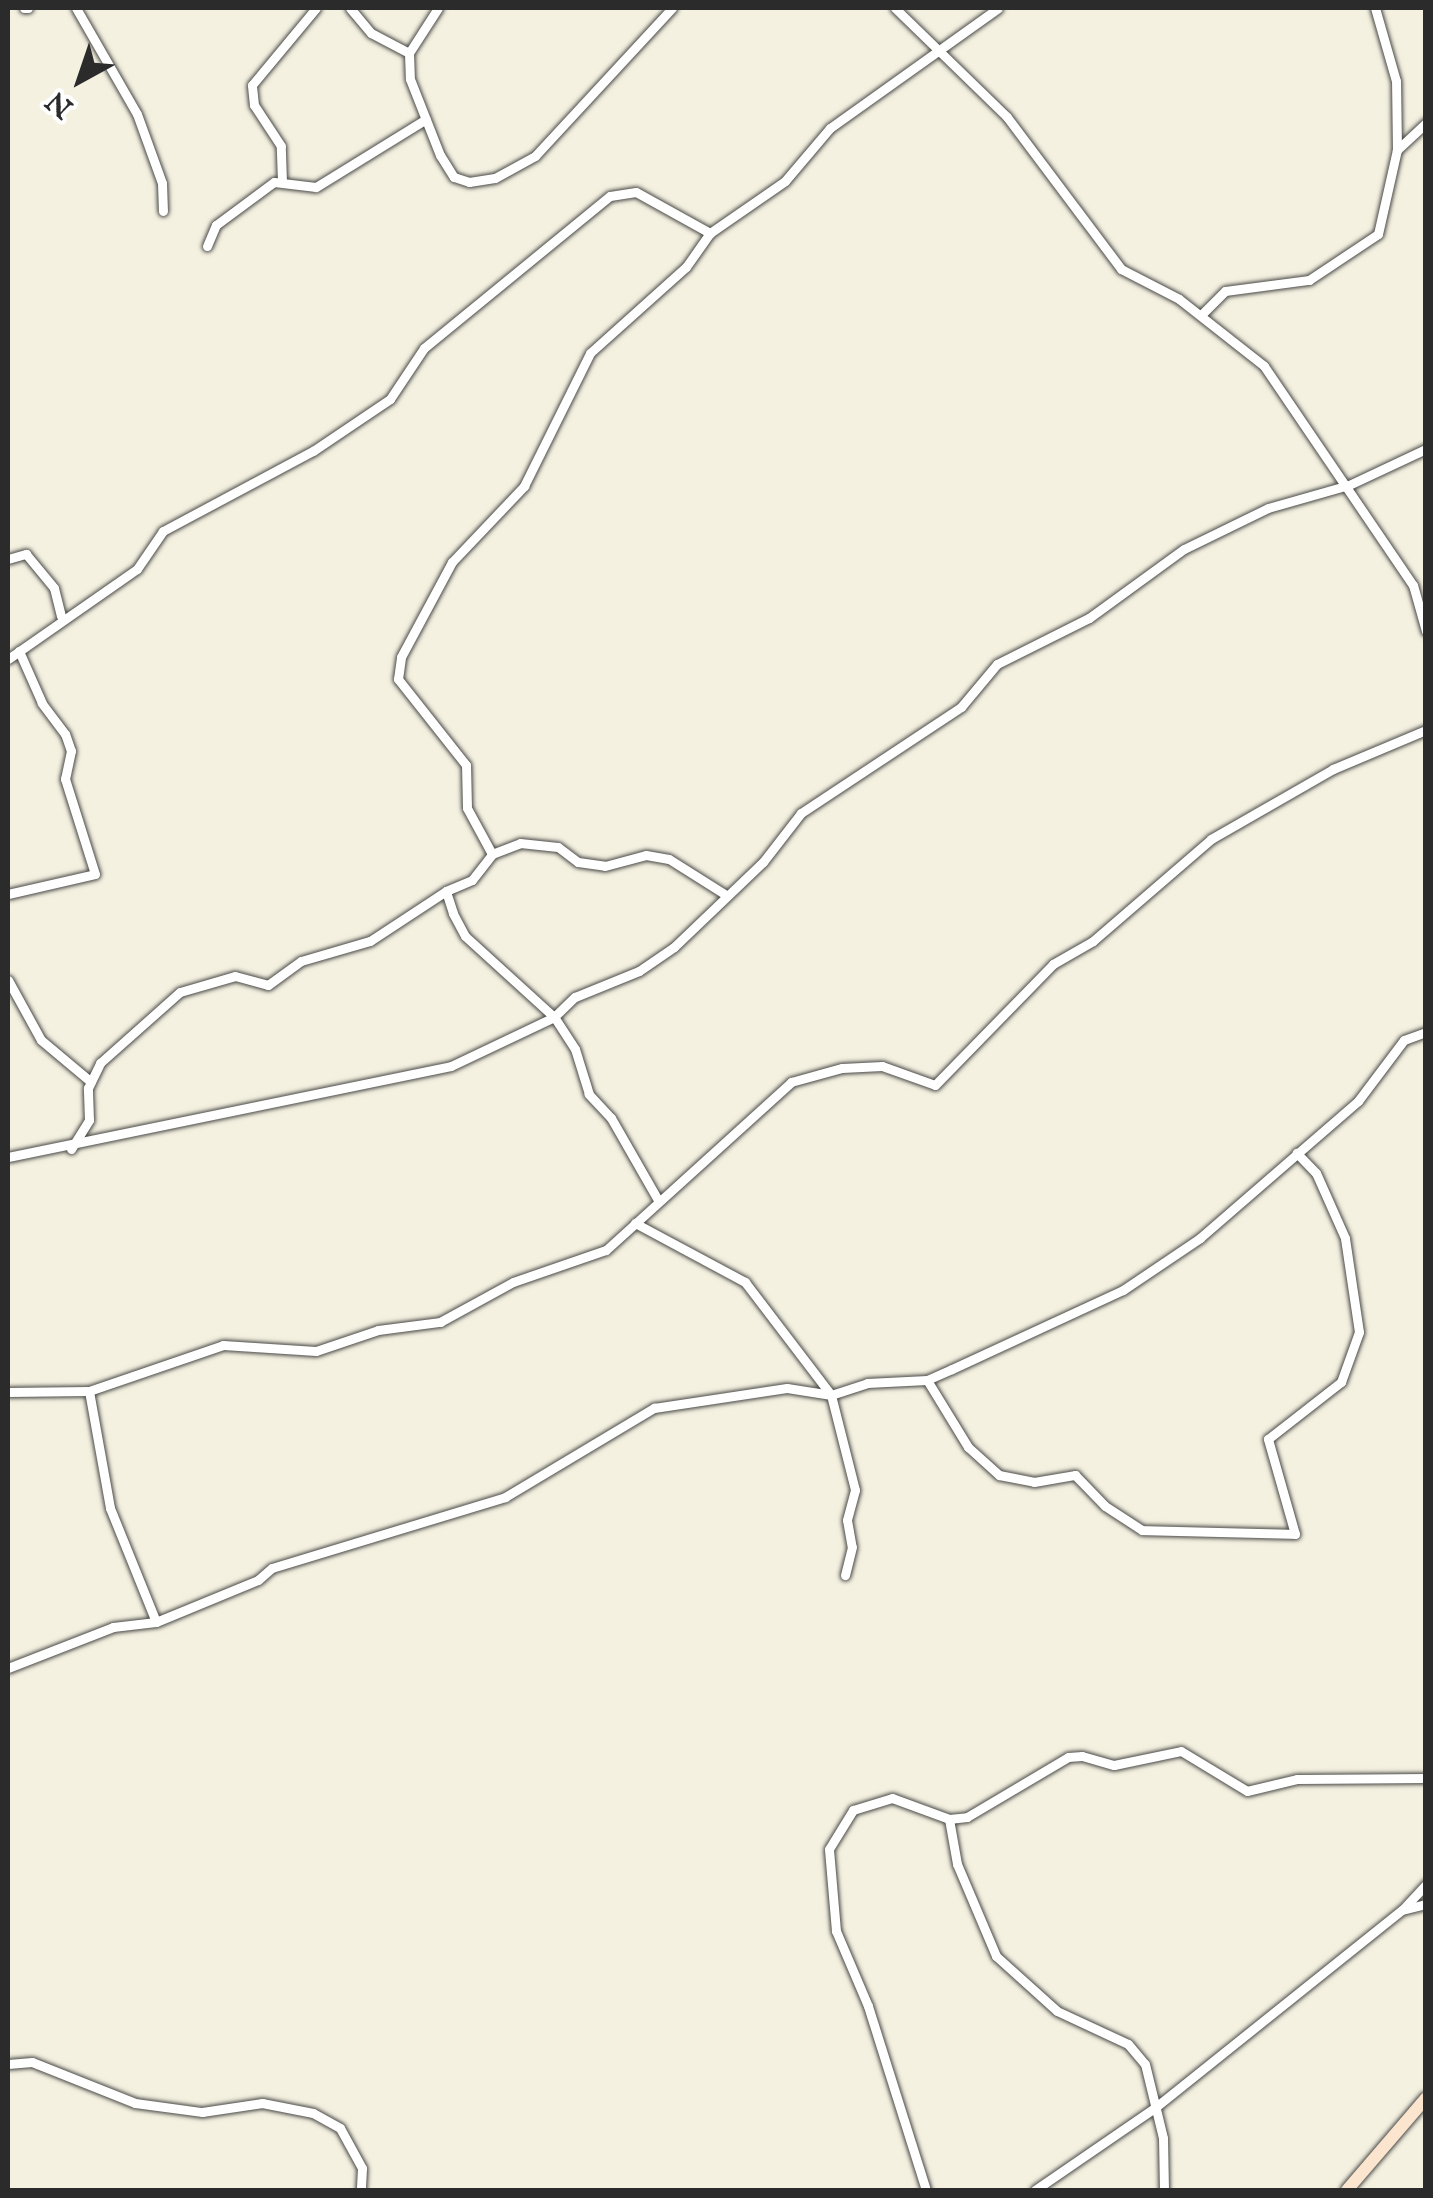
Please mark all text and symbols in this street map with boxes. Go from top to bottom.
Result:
north arrow [30,30,130,130]
text: N [40,82,81,125]

